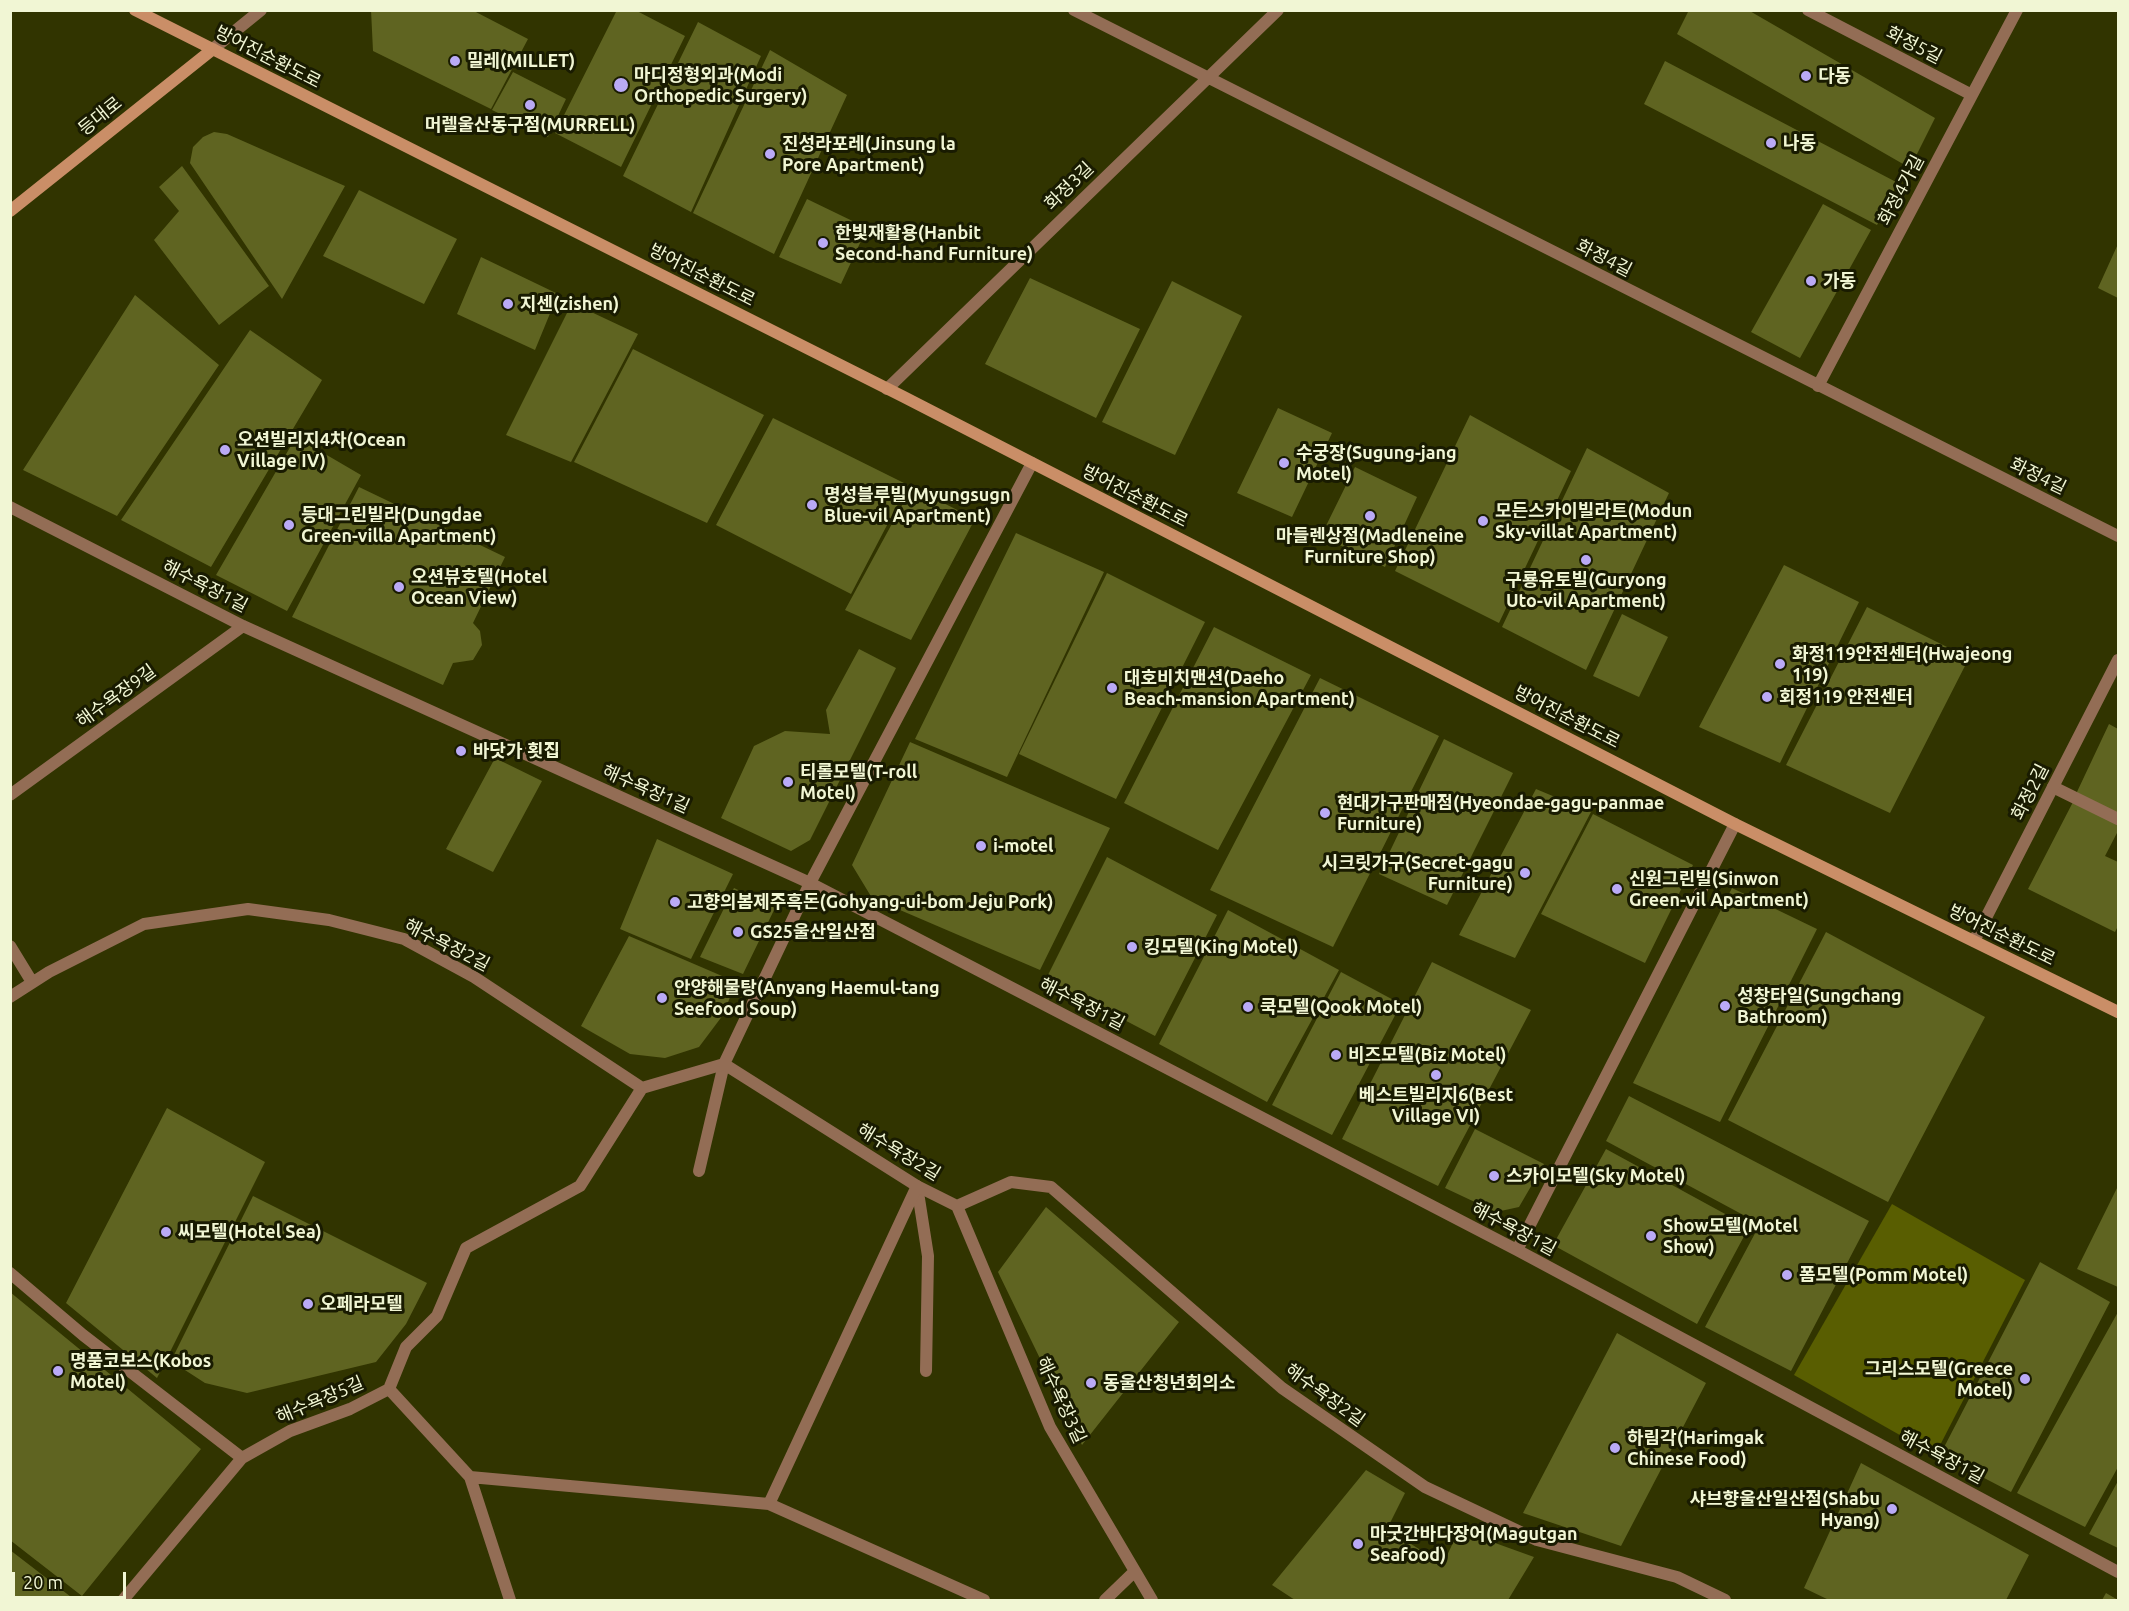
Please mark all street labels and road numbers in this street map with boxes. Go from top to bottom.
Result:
street label: 방어진순환도로 [211,21,325,93]
street label: 화정5길 [1882,22,1946,68]
street label: 등대로 [74,92,126,140]
street label: 화정4가길 [1874,151,1928,229]
street label: 화정3길 [1040,157,1098,215]
street label: 화정4길 [1572,235,1636,281]
street label: 방어진순환도로 [645,239,759,311]
street label: 화정4길 [2006,453,2070,499]
street label: 방어진순환도로 [1078,460,1192,532]
street label: 해수욕장1길 [159,555,251,617]
street label: 해수욕장9길 [72,660,160,732]
street label: 방어진순환도로 [1510,681,1624,753]
street label: 해수욕장1길 [599,760,693,818]
street label: 화정2길 [2007,760,2053,824]
street label: 방어진순환도로 [1945,900,2059,970]
street label: 해수욕장2길 [401,914,493,976]
street label: 해수욕장1길 [1036,973,1128,1035]
street label: 해수욕장2길 [854,1119,944,1185]
street label: 해수욕장1길 [1468,1198,1560,1260]
street label: 해수욕장3길 [1032,1353,1090,1447]
street label: 해수욕장2길 [1281,1359,1369,1431]
street label: 해수욕장5길 [273,1372,367,1428]
street label: 해수욕장1길 [1896,1426,1988,1488]

